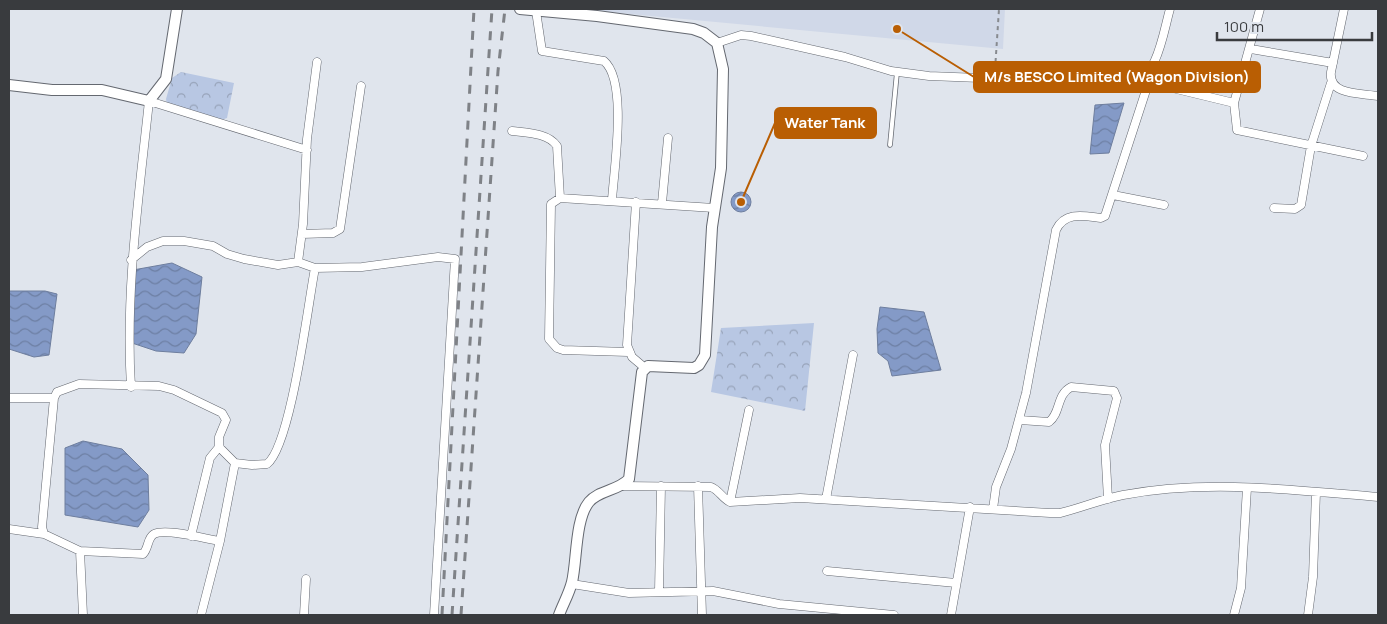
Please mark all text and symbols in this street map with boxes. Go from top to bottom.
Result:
scale bar [1217,10,1372,42]
text: 100 m [1224,16,1264,37]
callout: M/s BESCO Limited (Wagon Division) [974,62,1260,92]
text: M/s BESCO Limited (Wagon Division) [984,66,1250,87]
callout: Water Tank [775,108,876,138]
text: Water Tank [785,112,866,133]

